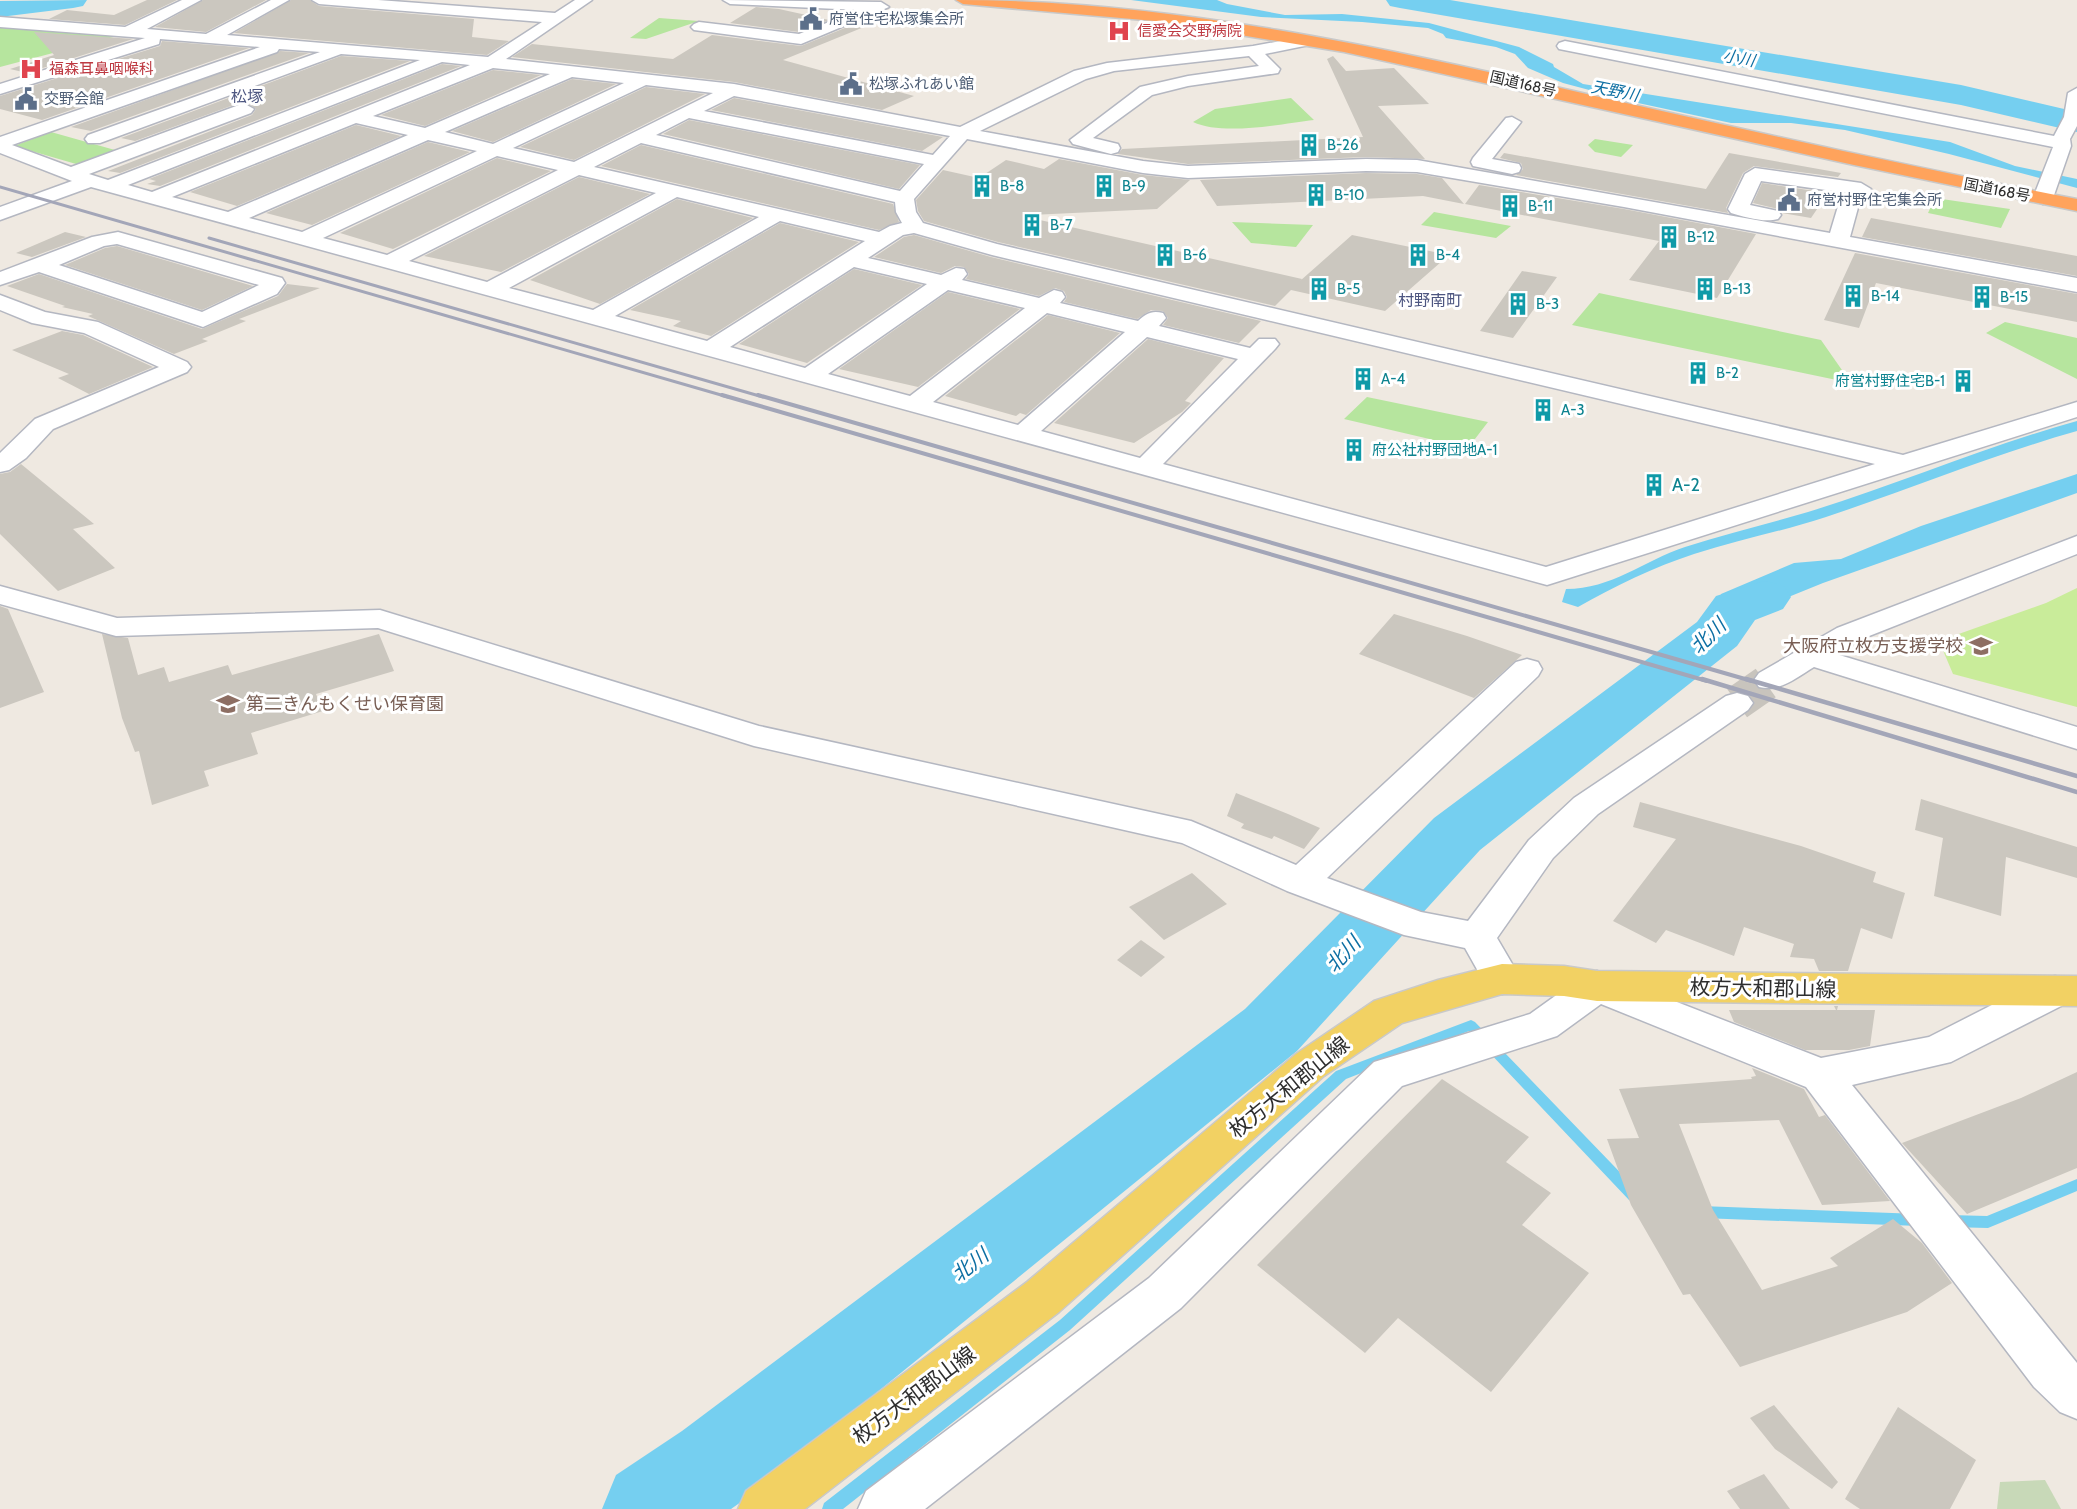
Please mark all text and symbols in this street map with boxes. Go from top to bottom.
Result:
public building icon: 府営住宅松塚集会所 [798,6,824,32]
place label: 府営住宅松塚集会所 [829,10,964,28]
hospital icon: 信愛会交野病院 [1106,18,1132,44]
place label: 信愛会交野病院 [1137,22,1242,40]
water label: 小川 [1722,46,1758,70]
hospital icon: 福森耳鼻咽喉科 [18,56,44,82]
place label: 福森耳鼻咽喉科 [49,60,154,78]
street label: 国道168号 [1488,68,1558,100]
public building icon: 松塚ふれあい館 [838,71,864,97]
place label: 松塚ふれあい館 [869,75,974,93]
water label: 天野川 [1590,77,1642,105]
public building icon: 交野会館 [13,86,39,112]
district label: 松塚 [231,87,263,106]
place label: 交野会館 [44,90,104,108]
building icon: B-26 [1296,132,1322,158]
place label: B-26 [1327,136,1358,154]
building icon: B-8 [969,173,995,199]
building icon: B-9 [1091,173,1117,199]
street label: 国道168号 [1962,175,2032,205]
place label: B-8 [1000,177,1024,195]
place label: B-9 [1122,177,1146,195]
building icon: B-10 [1303,182,1329,208]
place label: B-10 [1334,186,1364,204]
public building icon: 府営村野住宅集会所 [1776,187,1802,213]
place label: 府営村野住宅集会所 [1807,191,1942,209]
building icon: B-11 [1497,193,1523,219]
place label: B-11 [1528,197,1553,215]
building icon: B-7 [1019,212,1045,238]
place label: B-7 [1050,216,1073,234]
building icon: B-12 [1656,224,1682,250]
place label: B-12 [1687,228,1715,246]
building icon: B-6 [1152,242,1178,268]
building icon: B-4 [1405,242,1431,268]
place label: B-6 [1183,246,1207,264]
place label: B-4 [1436,246,1460,264]
building icon: B-5 [1306,276,1332,302]
building icon: B-13 [1692,276,1718,302]
place label: B-5 [1337,280,1360,298]
place label: B-13 [1723,280,1751,298]
building icon: B-14 [1840,283,1866,309]
building icon: B-15 [1969,284,1995,310]
place label: B-14 [1871,287,1900,305]
place label: B-15 [2000,288,2028,306]
district label: 村野南町 [1398,291,1462,310]
building icon: B-3 [1505,291,1531,317]
place label: B-3 [1536,295,1559,313]
building icon: B-2 [1685,360,1711,386]
place label: B-2 [1716,364,1739,382]
building icon: A-4 [1350,366,1376,392]
building icon: 府営村野住宅B-1 [1950,368,1976,394]
place label: A-4 [1381,370,1406,388]
place label: 府営村野住宅B-1 [1835,372,1945,390]
building icon: A-3 [1530,397,1556,423]
place label: A-3 [1561,401,1585,419]
building icon: 府公社村野団地A-1 [1341,437,1367,463]
place label: 府公社村野団地A-1 [1372,441,1497,459]
building icon: A-2 [1641,472,1667,498]
place label: A-2 [1672,474,1700,496]
water label: 北川 [1685,612,1732,659]
school or university icon: 大阪府立枚方支援学校 [1968,633,1994,659]
place label: 大阪府立枚方支援学校 [1783,635,1963,657]
school or university icon: 第二きんもくせい保育園 [215,691,241,717]
place label: 第二きんもくせい保育園 [246,693,444,715]
water label: 北川 [1321,930,1367,977]
street label: 枚方大和郡山線 [1689,974,1837,1002]
street label: 枚方大和郡山線 [1224,1031,1354,1143]
water label: 北川 [947,1242,995,1287]
street label: 枚方大和郡山線 [848,1341,980,1449]

